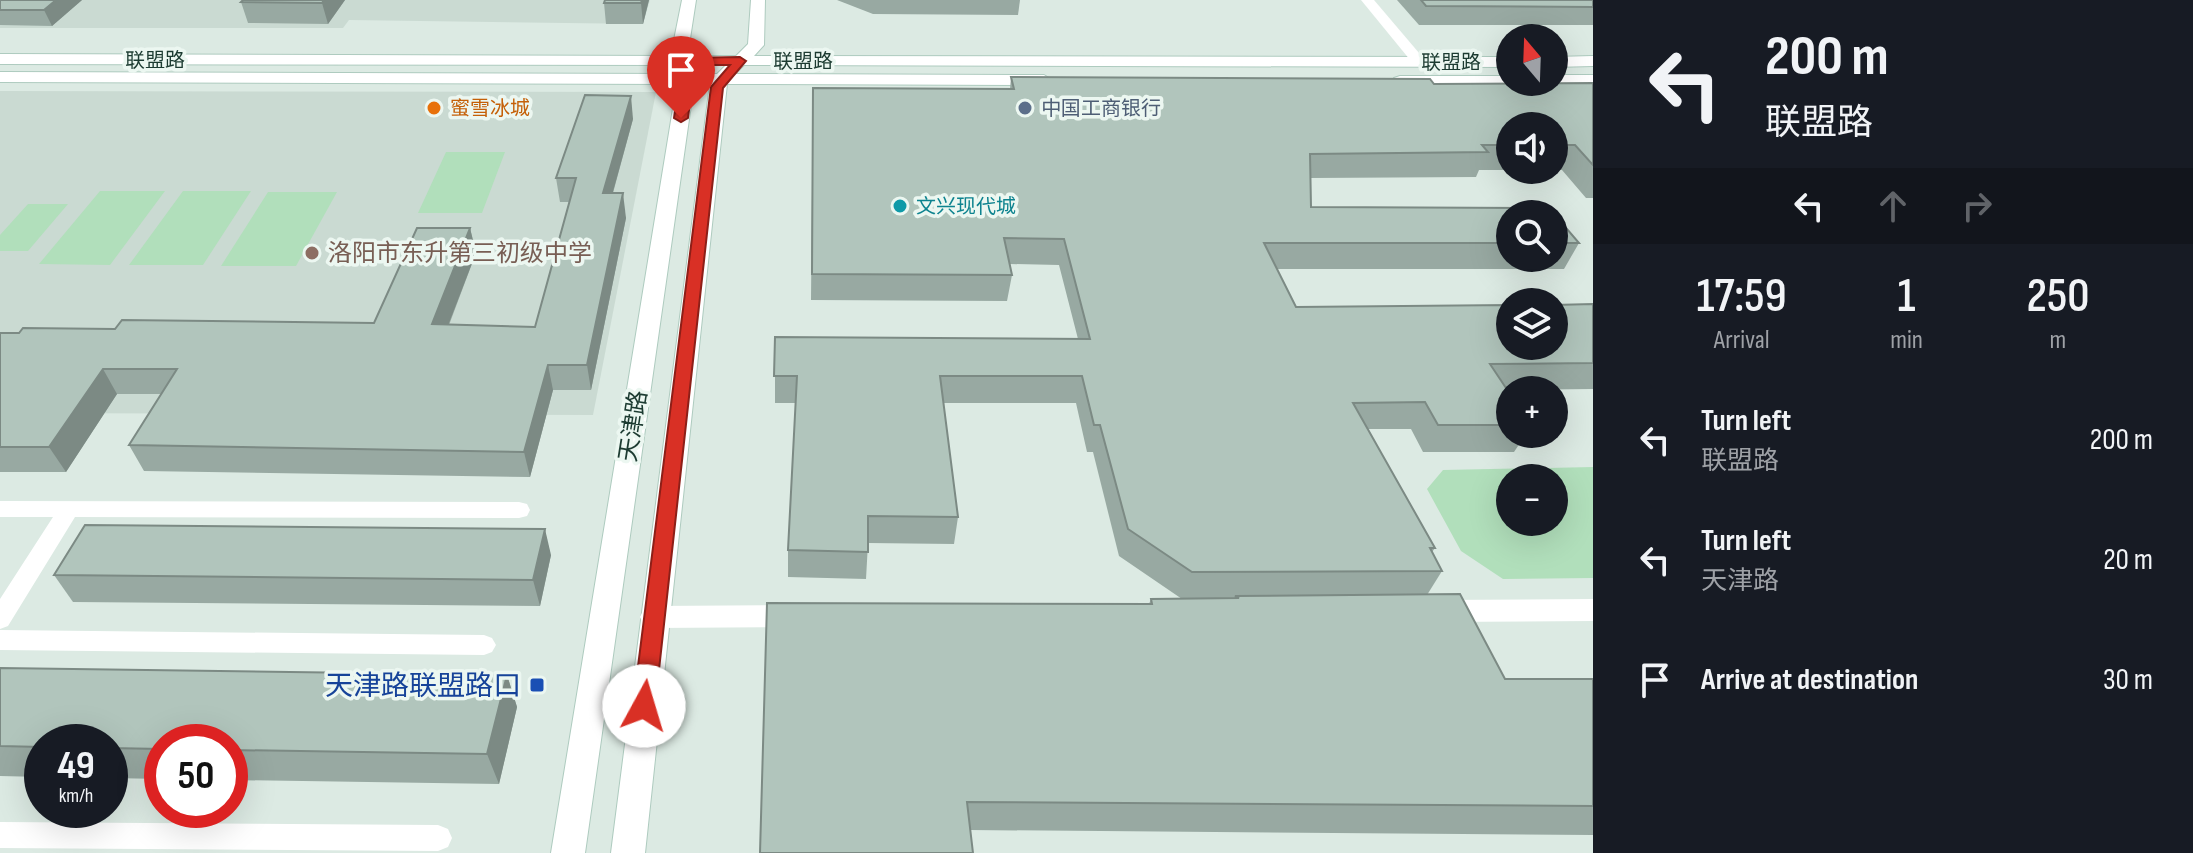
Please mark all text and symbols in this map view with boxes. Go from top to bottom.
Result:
north arrow [1496,24,1568,96]
map controls [1496,24,1568,536]
text: 200 m [1765,24,1889,91]
icon: left [1633,32,1737,136]
pin [647,36,715,118]
icon: arrive [659,48,703,92]
street label: 联盟路 [125,49,185,73]
street label: 联盟路 [773,50,833,74]
street label: 联盟路 [1421,51,1481,75]
place label: 蜜雪冰城 [450,97,530,121]
place label: 中国工商银行 [1041,97,1161,121]
marker: 蜜雪冰城 [425,99,443,117]
marker: 中国工商银行 [1016,99,1034,117]
text: 联盟路 [1765,102,1873,145]
button: sound [1496,112,1568,184]
icon: left [1787,184,1831,228]
icon: ahead [1871,184,1915,228]
icon: right [1955,184,1999,228]
place label: 文兴现代城 [916,195,1016,219]
marker: 文兴现代城 [891,197,909,215]
button: search [1496,200,1568,272]
place label: 洛阳市东升第三初级中学 [328,239,592,268]
marker: 洛阳市东升第三初级中学 [303,244,321,262]
text: 17:59 [1697,268,1787,325]
text: 1 [1898,268,1916,325]
text: 250 [2026,268,2089,325]
button: layers [1496,288,1568,360]
text: Arrival [1714,325,1770,356]
text: min [1890,325,1923,356]
text: m [2050,325,2066,356]
button: + [1496,376,1568,448]
street label: 天津路 [614,388,653,464]
text: Turn left [1701,403,1791,439]
icon: left [1633,418,1677,462]
text: 200 m [2090,422,2153,458]
text: 联盟路 [1701,446,1779,477]
button: − [1496,464,1568,536]
text: Turn left [1701,523,1791,559]
icon: left [1633,538,1677,582]
text: 20 m [2103,542,2153,578]
text: 天津路 [1701,566,1779,597]
icon: arrive [1633,658,1677,702]
text: Arrive at destination [1701,662,1918,698]
text: 30 m [2103,662,2153,698]
position arrow [602,664,686,748]
place label: 天津路联盟路口 [325,670,521,703]
marker: 天津路联盟路口 [528,676,546,694]
speed limit sign: 50 [144,724,248,828]
text: 49 [57,742,95,790]
text: km/h [59,784,93,808]

